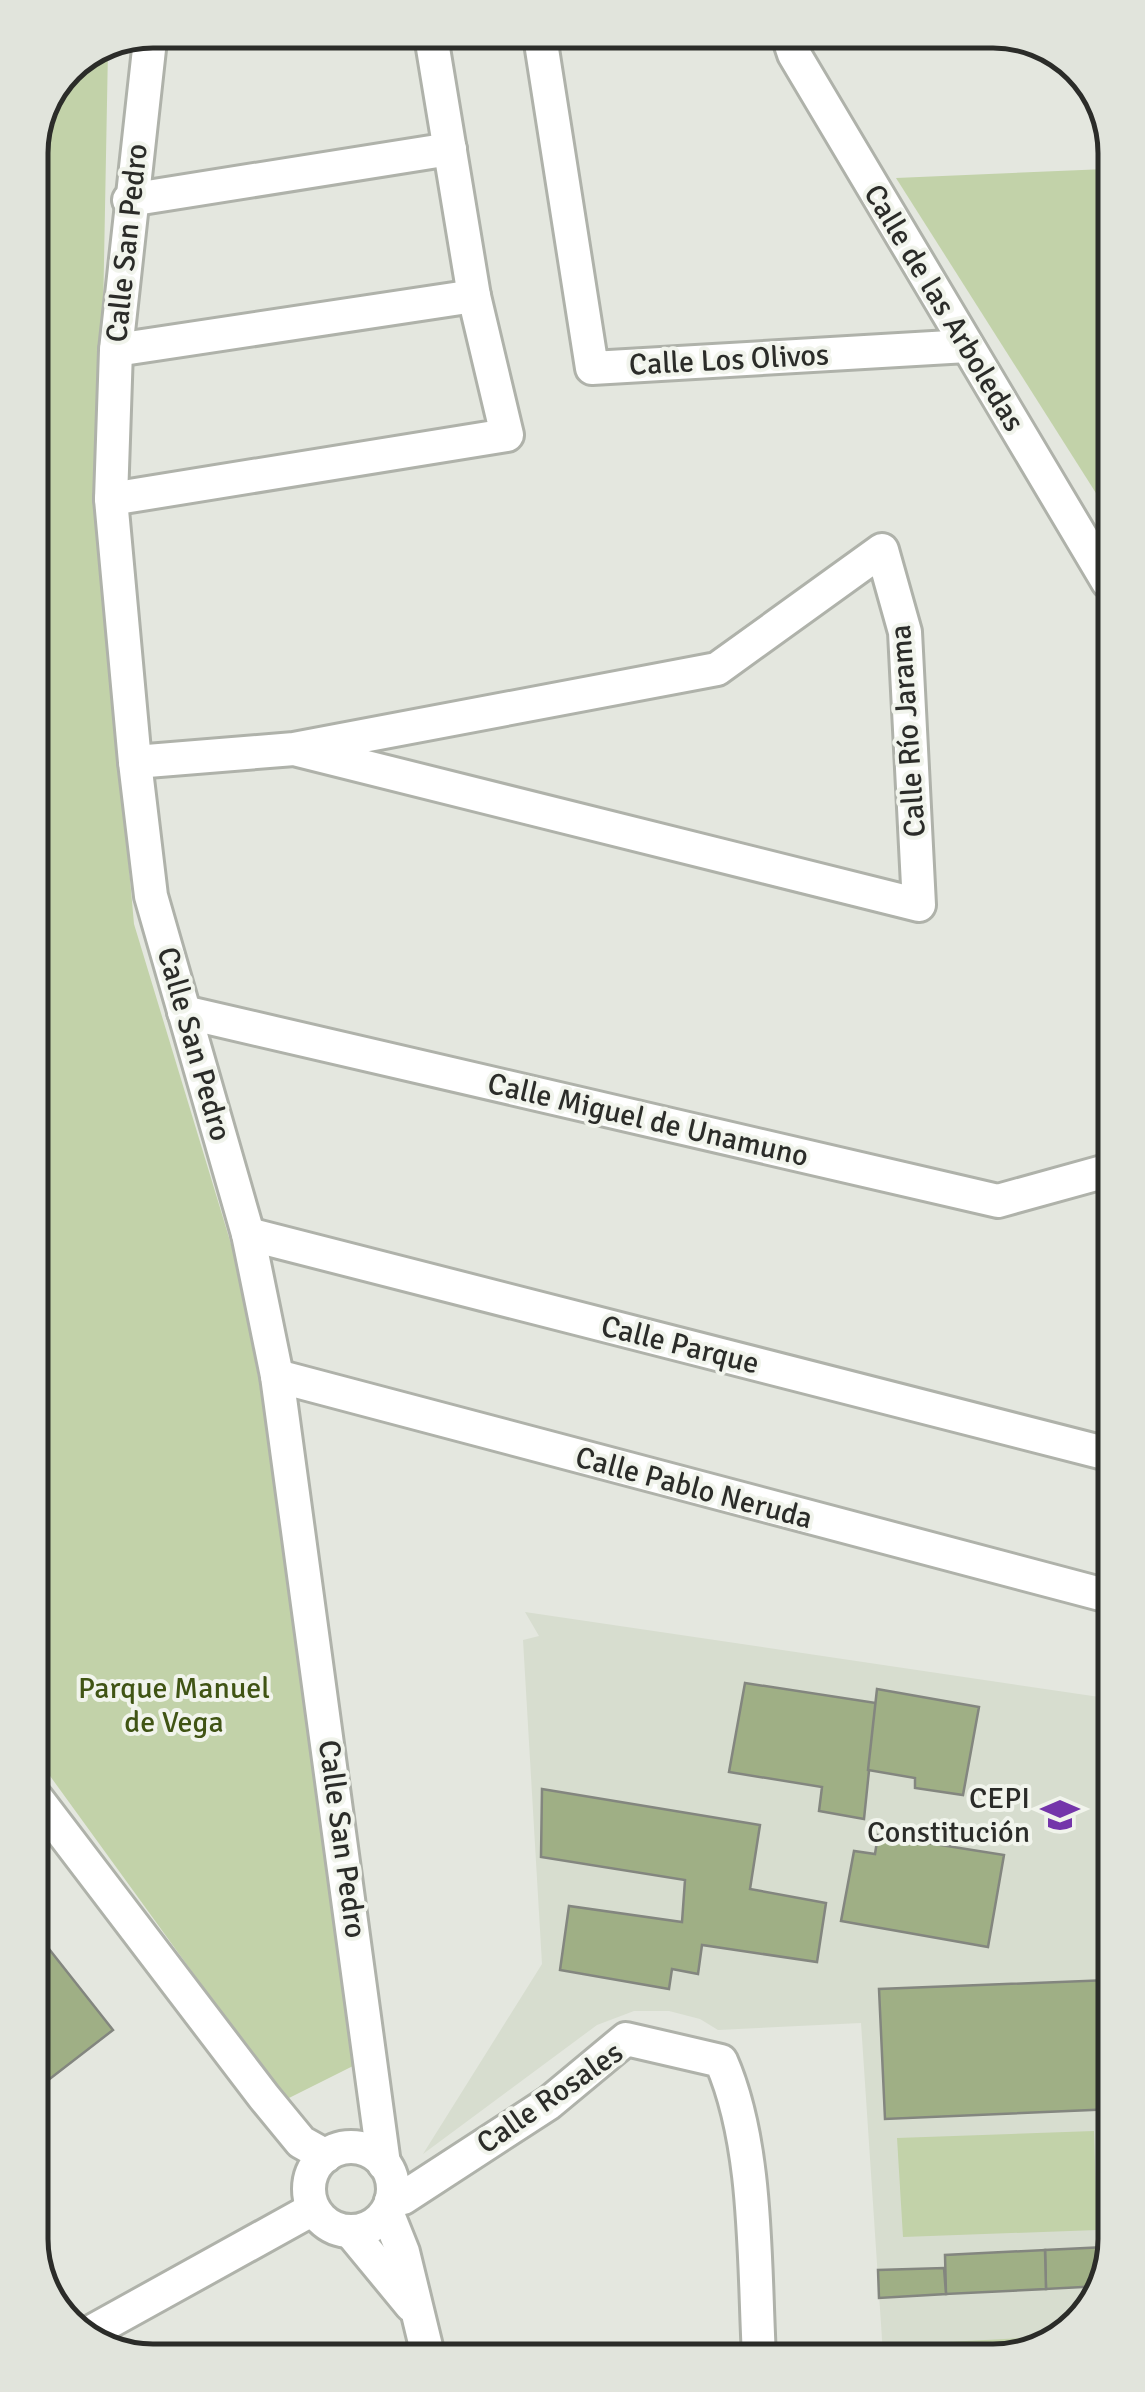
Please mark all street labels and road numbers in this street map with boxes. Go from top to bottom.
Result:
street label: Calle San Pedro [98,142,156,344]
street label: Calle de las Arboledas [856,178,1032,438]
street label: Calle Los Olivos [628,336,830,384]
street label: Calle Río Jarama [882,623,934,839]
street label: Calle San Pedro [149,943,239,1145]
street label: Calle Miguel de Unamuno [484,1065,812,1175]
street label: Calle Parque [597,1308,763,1382]
street label: Calle Pablo Neruda [571,1439,817,1537]
street label: Calle San Pedro [310,1738,374,1940]
street label: Calle Rosales [470,2034,630,2162]

